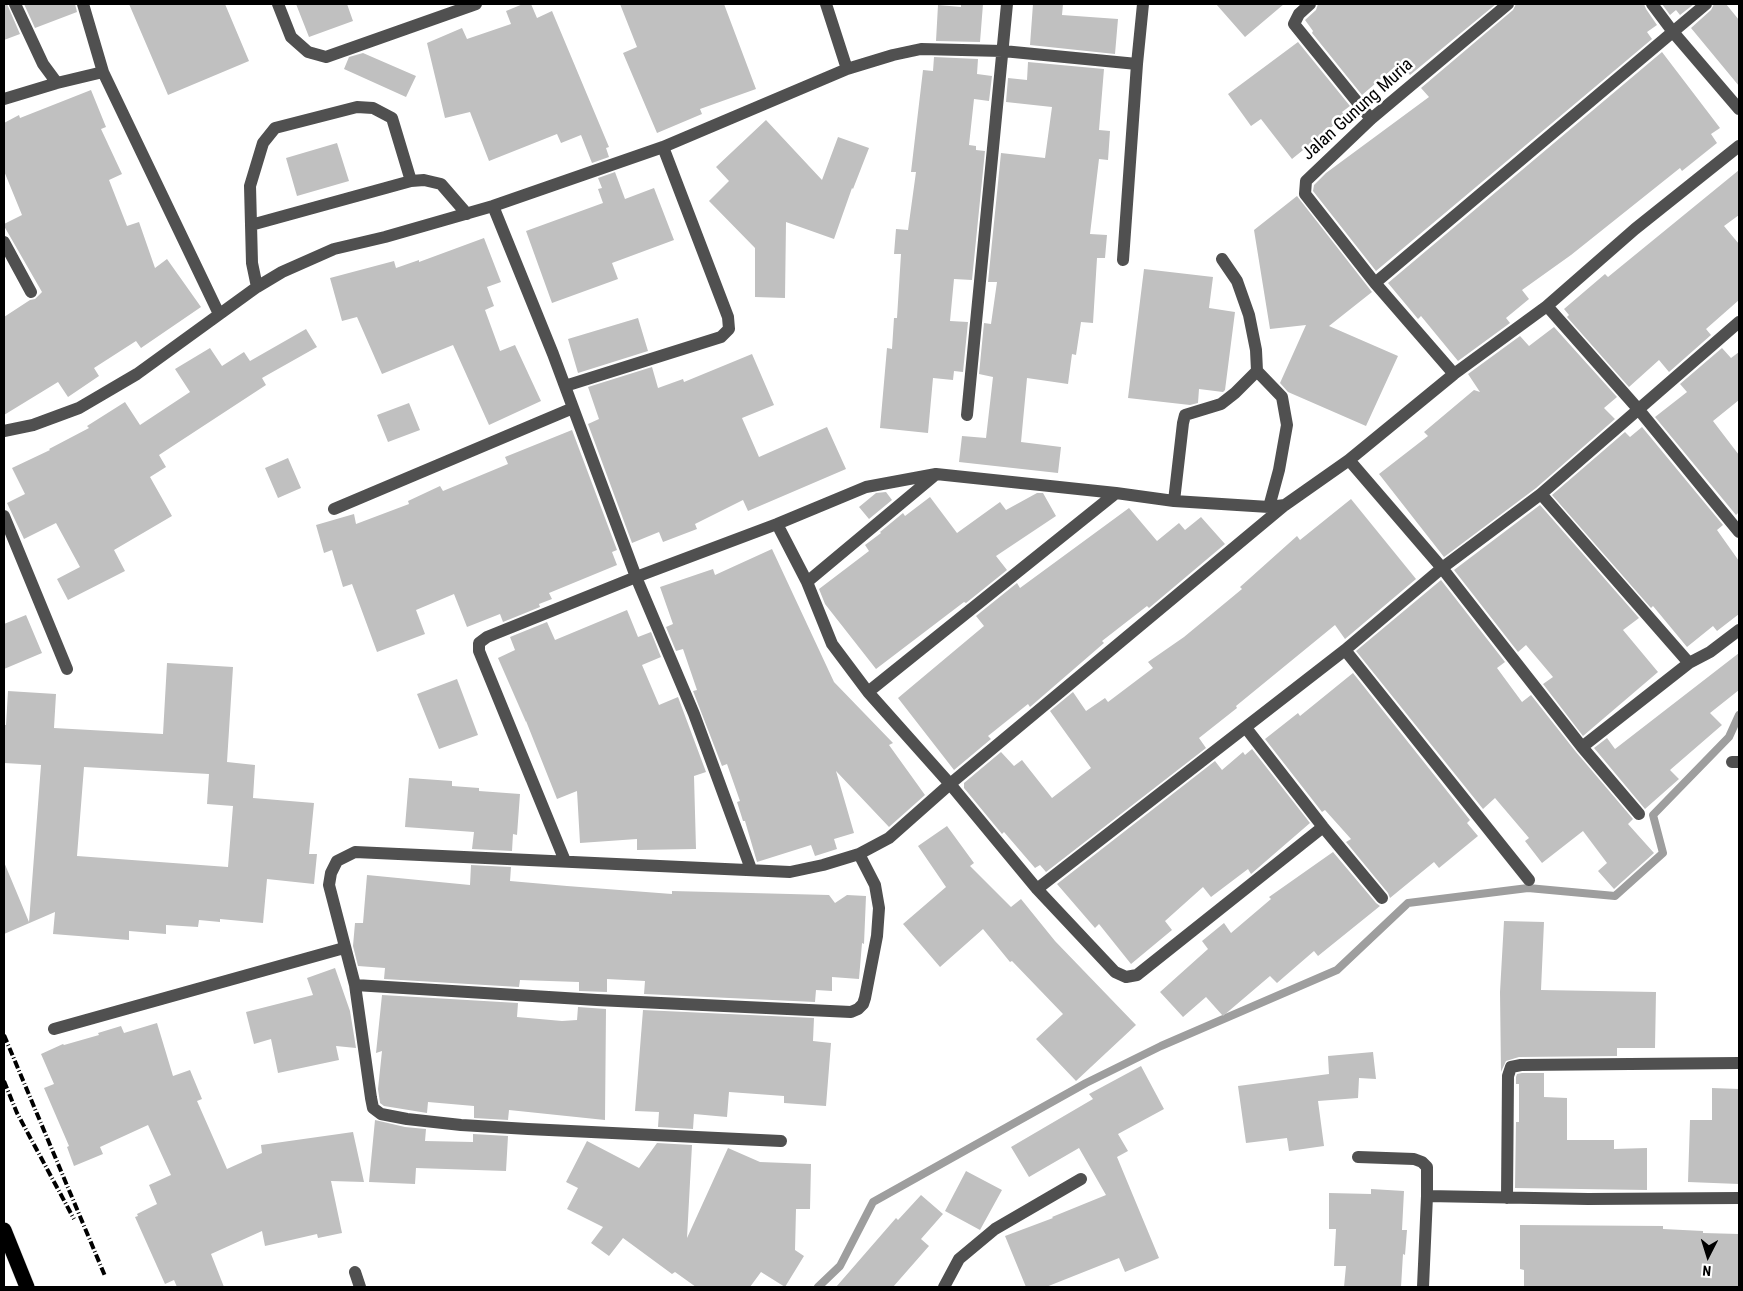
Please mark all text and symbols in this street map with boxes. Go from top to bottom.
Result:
street label: Jalan Gunung Muria [1298,54,1418,166]
north arrow [1683,1231,1733,1281]
text: N [1702,1263,1712,1279]

